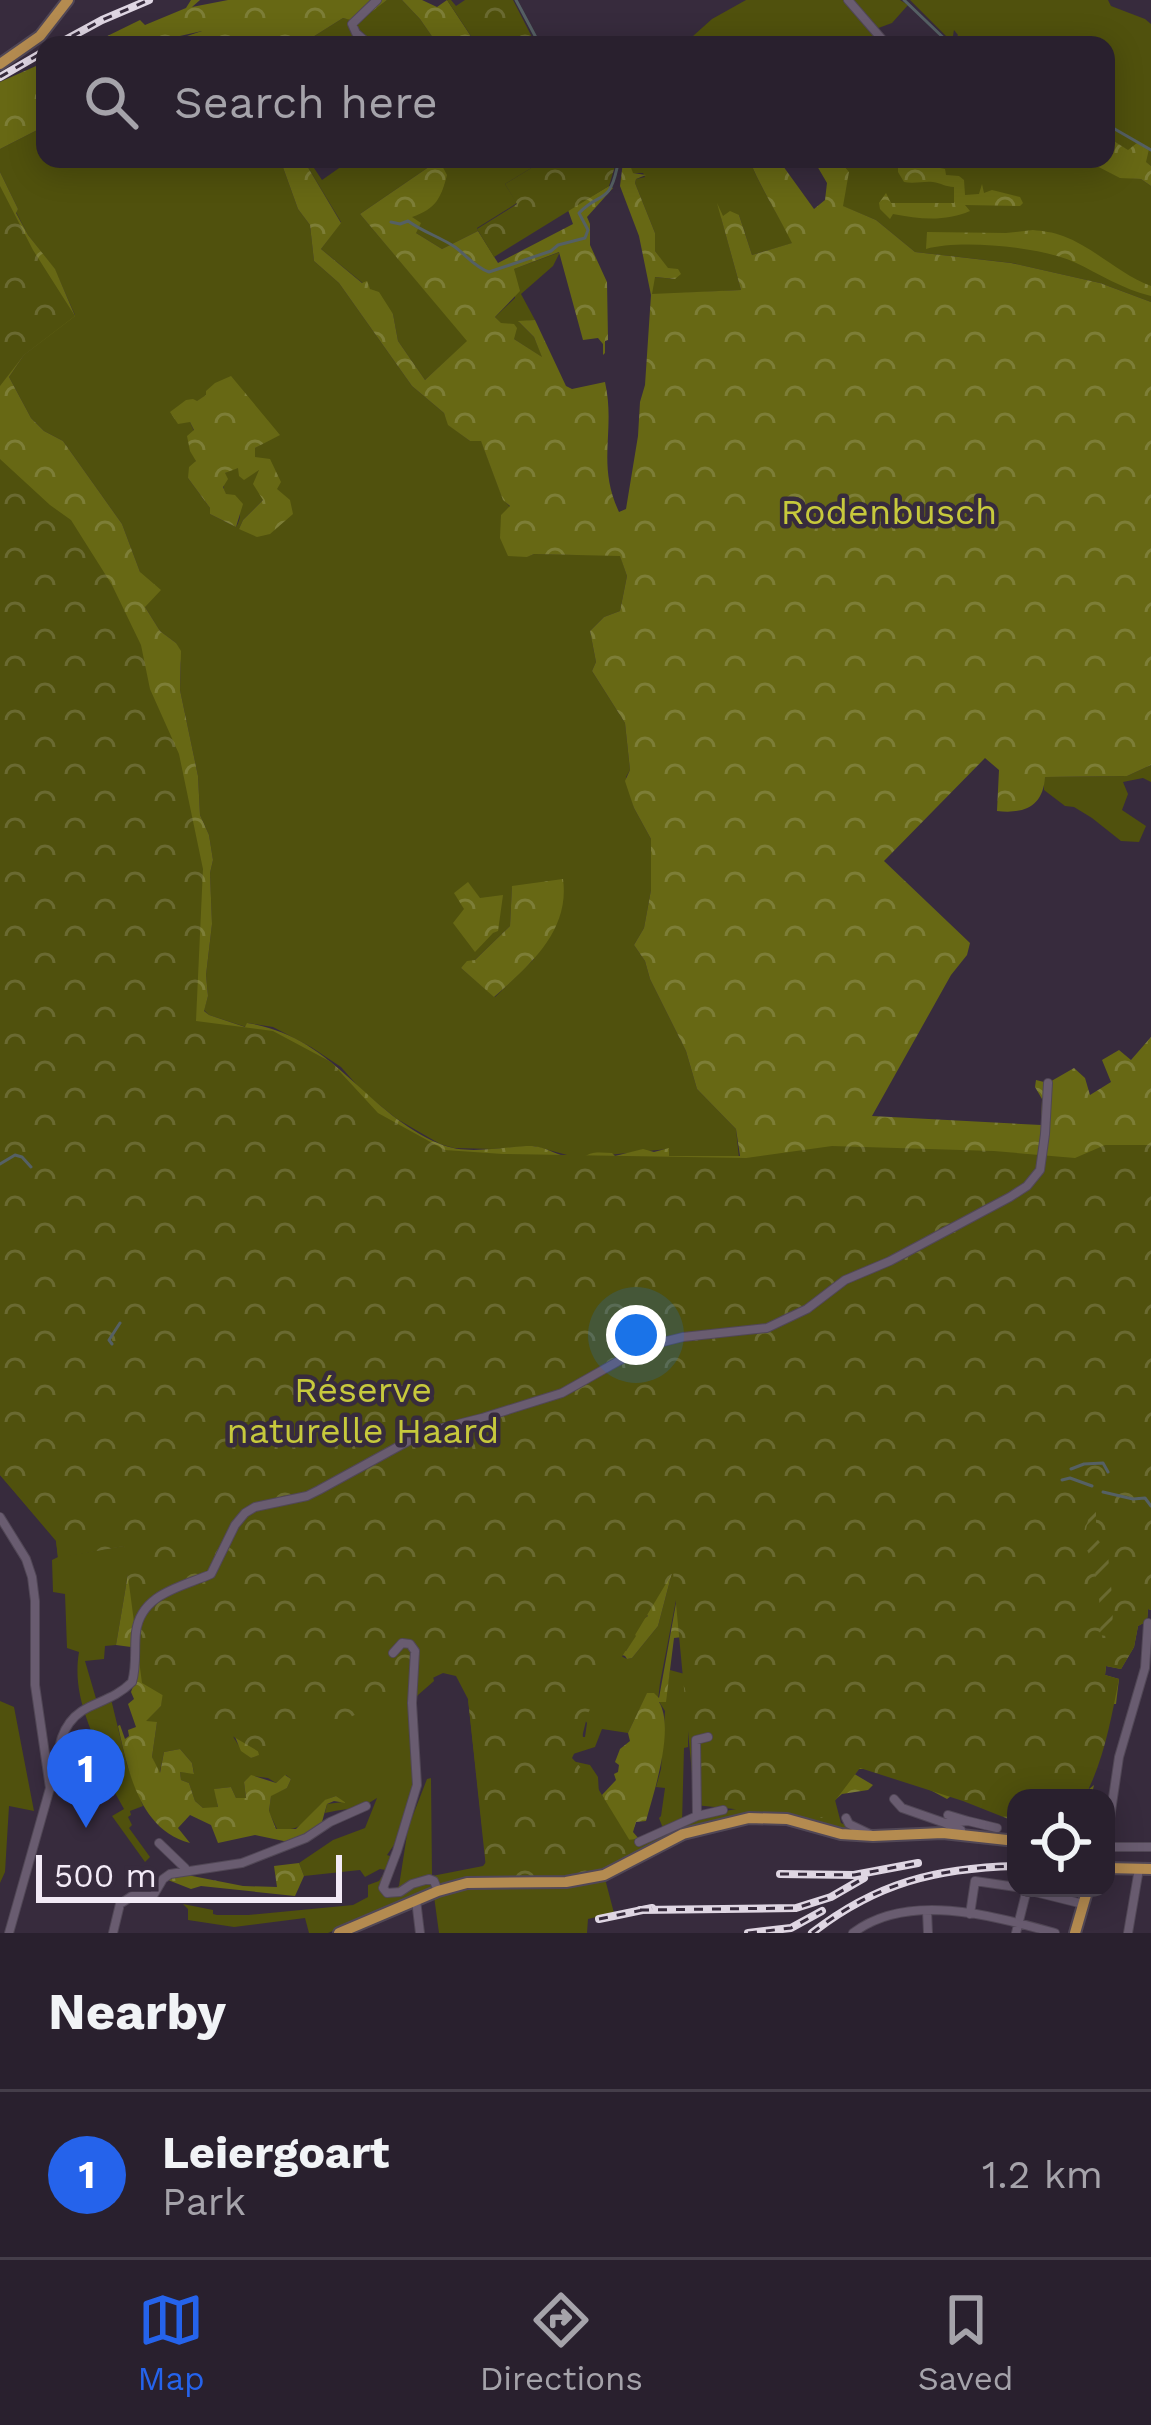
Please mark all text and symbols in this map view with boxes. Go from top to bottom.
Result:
search box [36,36,1115,168]
icon: search [78,69,144,135]
text: Search here [174,76,438,129]
park label: Rodenbusch [781,491,997,533]
your location [606,1305,666,1365]
park label: Réserve naturelle Haard [227,1369,499,1452]
pin: 1 [47,1729,125,1828]
map controls [1007,1789,1115,1897]
button: locate [1007,1789,1115,1897]
scale bar [36,1849,342,1902]
text: 500 m [54,1856,157,1895]
text: Nearby [48,1982,226,2041]
text: Leiergoart [162,2126,389,2179]
text: 1 [79,2152,95,2197]
text: 1.2 km [982,2152,1103,2197]
text: Park [162,2179,246,2224]
tab: Map [137,2287,205,2398]
tab: Directions [480,2287,643,2398]
tab: Saved [918,2287,1014,2398]

